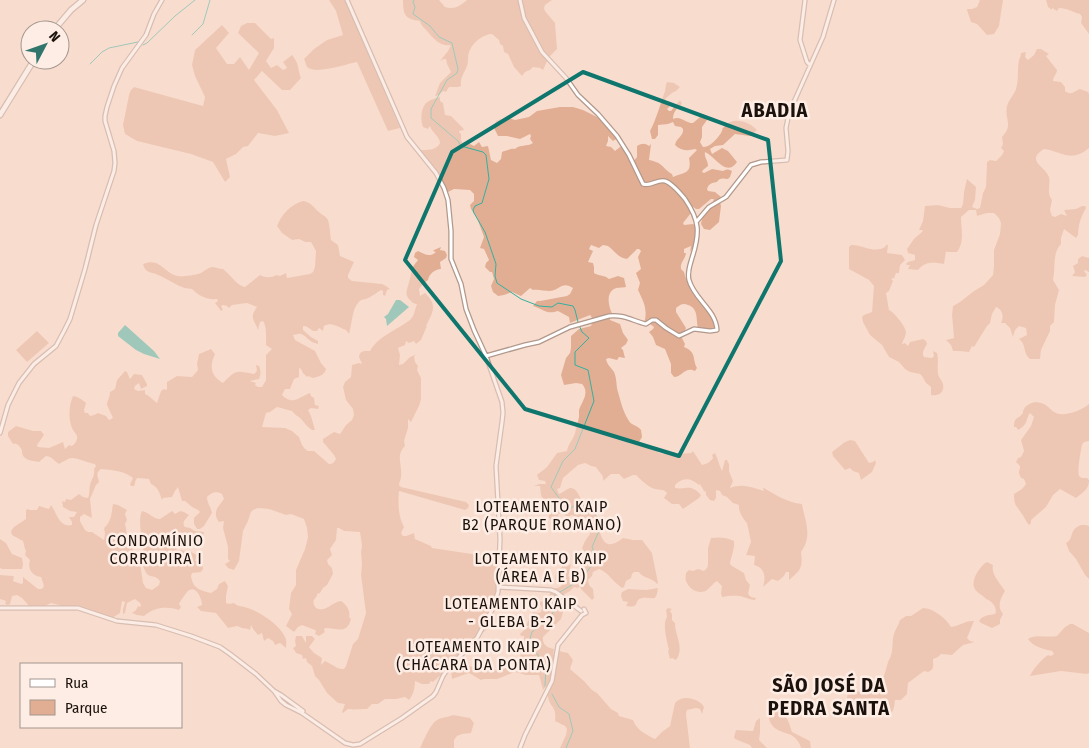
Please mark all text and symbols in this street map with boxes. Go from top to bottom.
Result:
north arrow [20,20,70,70]
text: N [45,28,64,46]
district label: ABADIA [741,98,809,122]
district label: LOTEAMENTO KAIP B2 (PARQUE ROMANO) [462,497,622,534]
district label: CONDOMÍNIO CORRUPIRA I [108,531,204,568]
district label: LOTEAMENTO KAIP (ÁREA A E B) [475,549,607,586]
district label: LOTEAMENTO KAIP - GLEBA B-2 [445,594,577,631]
district label: LOTEAMENTO KAIP (CHÁCARA DA PONTA) [396,637,552,674]
legend [20,663,182,728]
district label: SÃO JOSÉ DA PEDRA SANTA [768,672,890,720]
text: Rua [65,674,88,692]
text: Parque [65,699,108,717]

